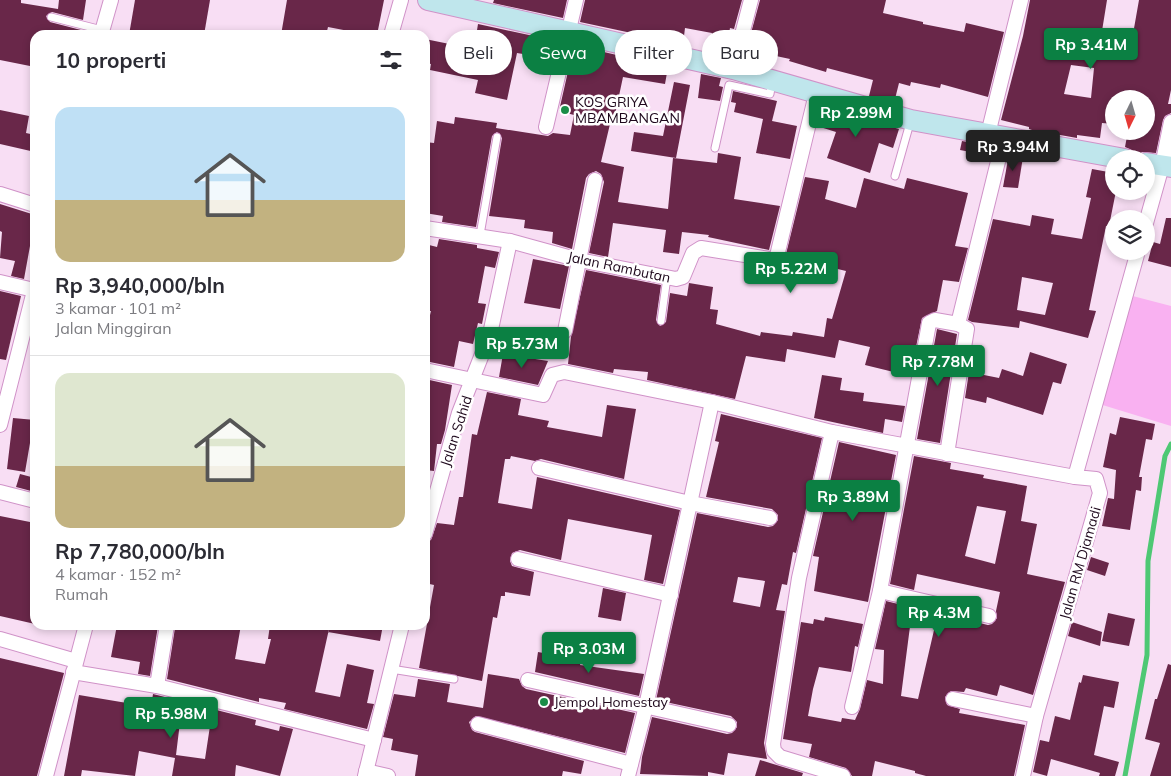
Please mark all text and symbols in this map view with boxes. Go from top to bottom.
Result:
pin: Rp 3.41M [1039,28,1143,70]
chip: Beli [445,30,512,75]
chip: Sewa [522,30,605,75]
chip: Filter [615,30,692,75]
chip: Baru [702,30,778,75]
text: Rp 3.41M [1055,34,1127,54]
icon: filters [377,46,405,74]
text: 10 properti [55,47,166,73]
north arrow [1105,90,1155,140]
map controls [1105,90,1155,260]
place label: KOS GRIYA MBAMBANGAN [575,93,680,127]
pin: Rp 2.99M [804,96,908,138]
text: Rp 2.99M [820,102,892,122]
marker: KOS GRIYA MBAMBANGAN [559,104,571,116]
pin: Rp 3.94M [961,130,1065,172]
text: Rp 3.94M [977,136,1049,156]
icon: home [185,140,275,230]
button: locate [1105,150,1155,200]
button: layers [1105,210,1155,260]
street label: Jalan Rambutan [566,247,672,287]
pin: Rp 5.22M [739,252,843,294]
text: Rp 5.22M [755,258,827,278]
text: Rp 3,940,000/bln [55,272,225,298]
text: 3 kamar · 101 m² [55,298,181,318]
text: Jalan Minggiran [55,318,172,338]
pin: Rp 5.73M [470,326,574,369]
text: Rp 5.73M [486,333,558,353]
pin: Rp 7.78M [886,344,990,387]
text: Rp 7.78M [902,351,974,371]
street label: Jalan Sahid [436,393,476,469]
icon: home [185,405,275,495]
pin: Rp 3.89M [801,480,905,522]
text: Rp 3.89M [817,486,889,506]
street label: Jalan RM Djamadi [1055,504,1105,622]
text: Rp 7,780,000/bln [55,538,225,564]
text: 4 kamar · 152 m² [55,564,181,584]
text: Rumah [55,584,108,604]
pin: Rp 4.3M [893,596,985,638]
text: Rp 4.3M [908,602,970,622]
pin: Rp 3.03M [537,632,641,674]
text: Rp 3.03M [553,638,625,658]
place label: Jempol Homestay [554,693,669,711]
pin: Rp 5.98M [119,696,223,739]
marker: Jempol Homestay [538,696,550,708]
text: Rp 5.98M [135,703,207,723]

